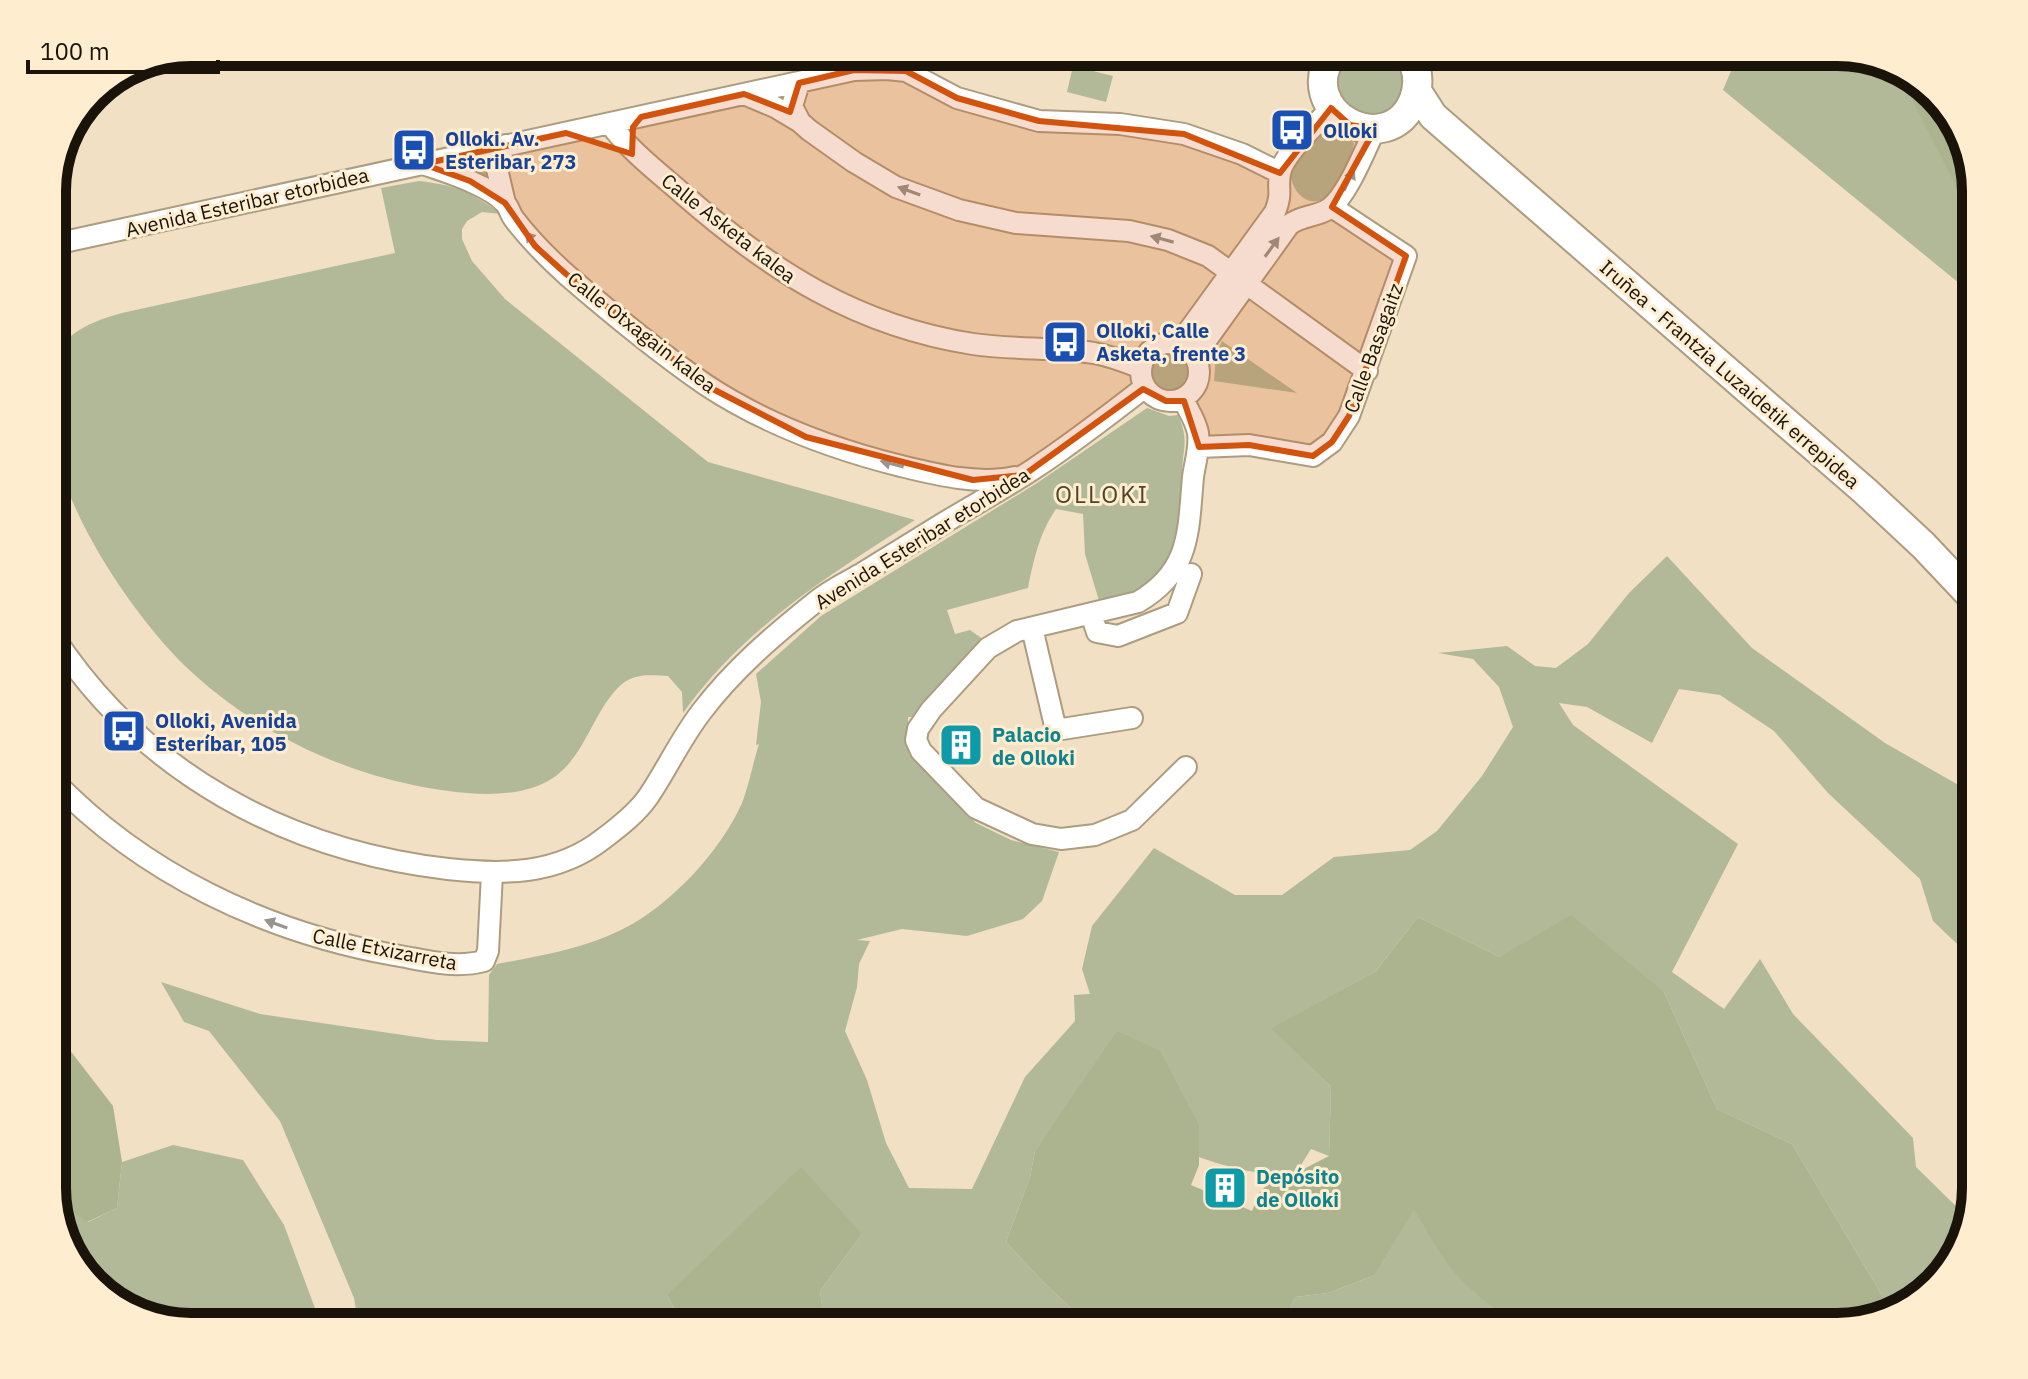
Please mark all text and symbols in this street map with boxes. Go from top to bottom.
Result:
scale bar [28,24,218,74]
text: 100 m [40,35,110,67]
bus stop icon: Olloki [1268,106,1316,154]
place label: Olloki [1323,117,1378,144]
place label: Olloki. Av. Esteribar, 273 [445,125,577,175]
bus stop icon: Olloki. Av. Esteribar, 273 [390,126,438,174]
street label: Avenida Esteribar etorbidea [123,161,371,243]
street label: Calle Asketa kalea [656,167,802,289]
one-way arrow [1342,168,1356,191]
one-way arrow [896,185,920,197]
one-way arrow [524,232,542,251]
one-way arrow [1150,233,1175,245]
one-way arrow [1264,237,1280,258]
street label: Iruñea - Frantzia Luzaidetik errepidea [1594,253,1866,495]
street label: Calle Otxagain kalea [562,265,722,399]
street label: Calle Basagaitz [1337,279,1409,417]
place label: Olloki, Calle Asketa, frente 3 [1096,317,1246,367]
bus stop icon: Olloki, Calle Asketa, frente 3 [1041,318,1089,366]
one-way arrow [879,457,904,469]
street label: Avenida Esteribar etorbidea [809,461,1035,615]
district label: OLLOKI [1055,478,1149,510]
bus stop icon: Olloki, Avenida Esteríbar, 105 [100,707,148,755]
place label: Olloki, Avenida Esteríbar, 105 [155,707,297,757]
building icon: Palacio de Olloki [937,721,985,769]
place label: Palacio de Olloki [992,721,1075,771]
one-way arrow [264,917,288,930]
street label: Calle Etxizarreta [310,922,460,976]
place label: Depósito de Olloki [1256,1163,1339,1213]
building icon: Depósito de Olloki [1201,1164,1249,1212]

